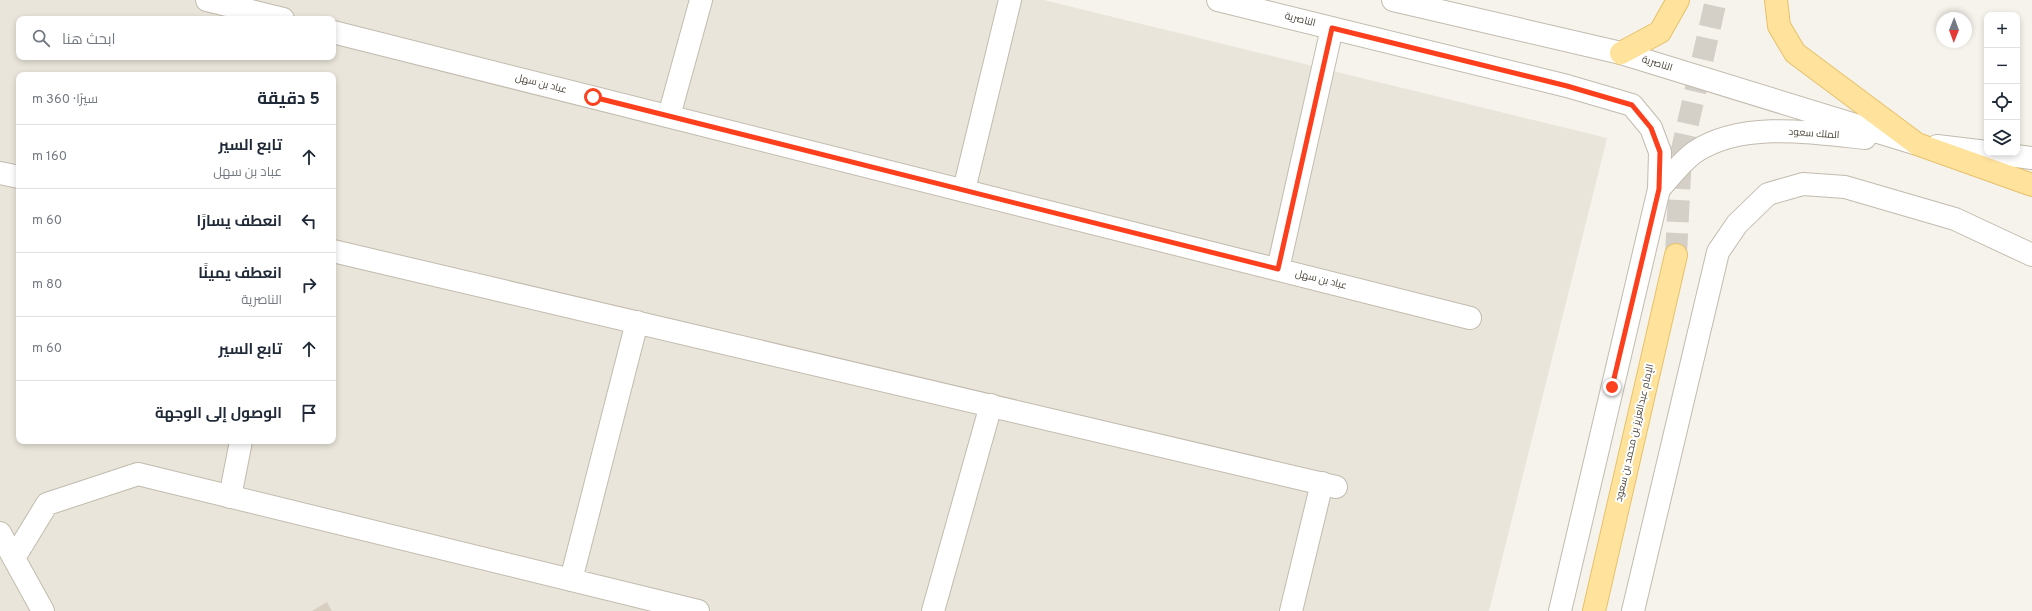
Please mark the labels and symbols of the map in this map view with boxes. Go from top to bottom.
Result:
street label: الناصرية [1283,10,1317,30]
north arrow [1936,12,1972,48]
street label: الناصرية [1640,53,1674,75]
street label: عباد بن سهل [514,71,568,97]
route start [584,88,602,106]
street label: الملك سعود [1788,126,1840,142]
street label: عباد بن سهل [1294,267,1348,293]
street label: الإمام عبدالعزيز بن محمد بن سعود [1613,363,1657,503]
route end [1603,378,1621,396]

